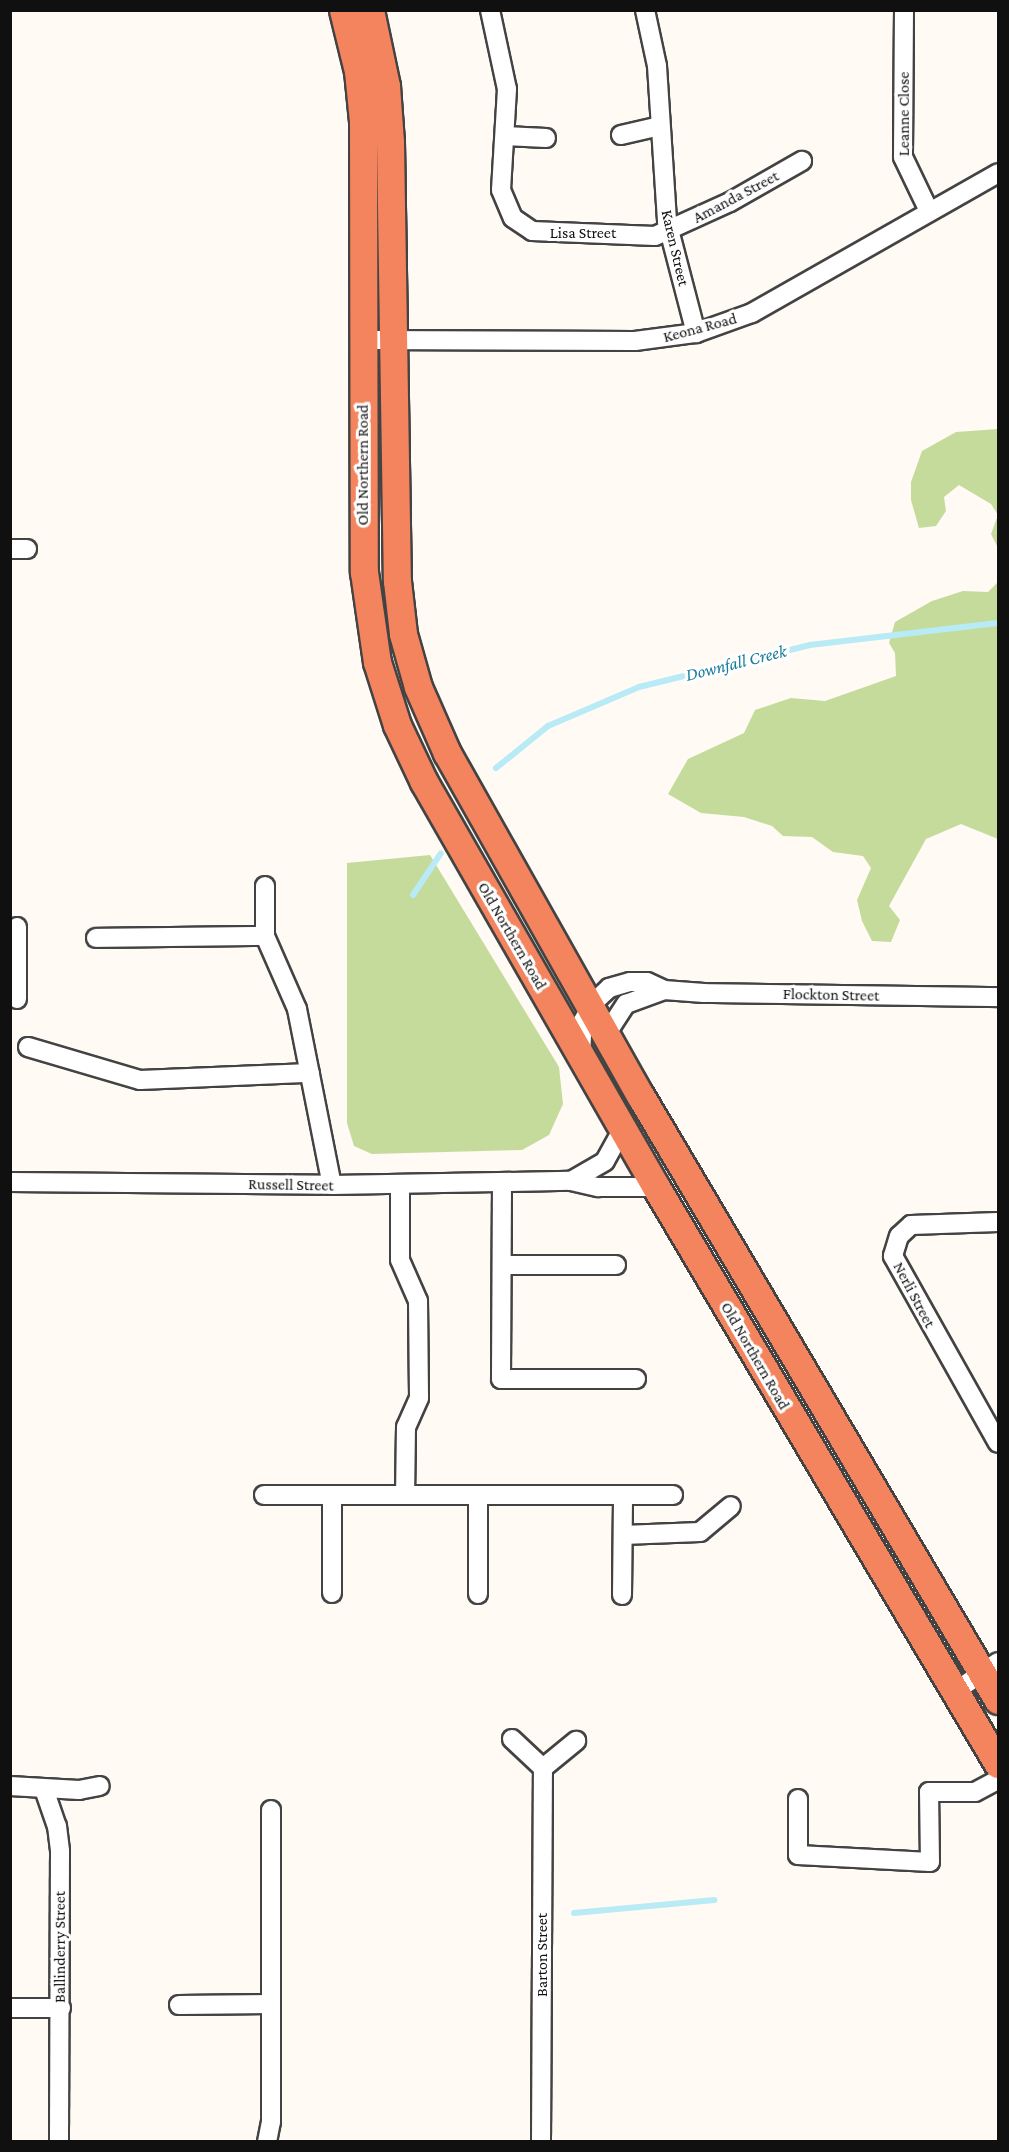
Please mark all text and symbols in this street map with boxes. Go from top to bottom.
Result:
street label: Leanne Close [894,72,914,156]
street label: Amanda Street [690,166,782,228]
street label: Karen Street [657,208,693,288]
street label: Lisa Street [550,223,616,243]
street label: Keona Road [661,309,739,347]
street label: Old Northern Road [353,404,373,526]
water label: Downfall Creek [683,640,789,686]
street label: Old Northern Road [473,879,551,993]
street label: Flockton Street [783,985,879,1005]
street label: Russell Street [248,1175,334,1195]
street label: Nerli Street [889,1259,939,1331]
street label: Old Northern Road [716,1299,794,1413]
street label: Ballinderry Street [50,1891,70,2003]
street label: Barton Street [532,1913,552,1997]

